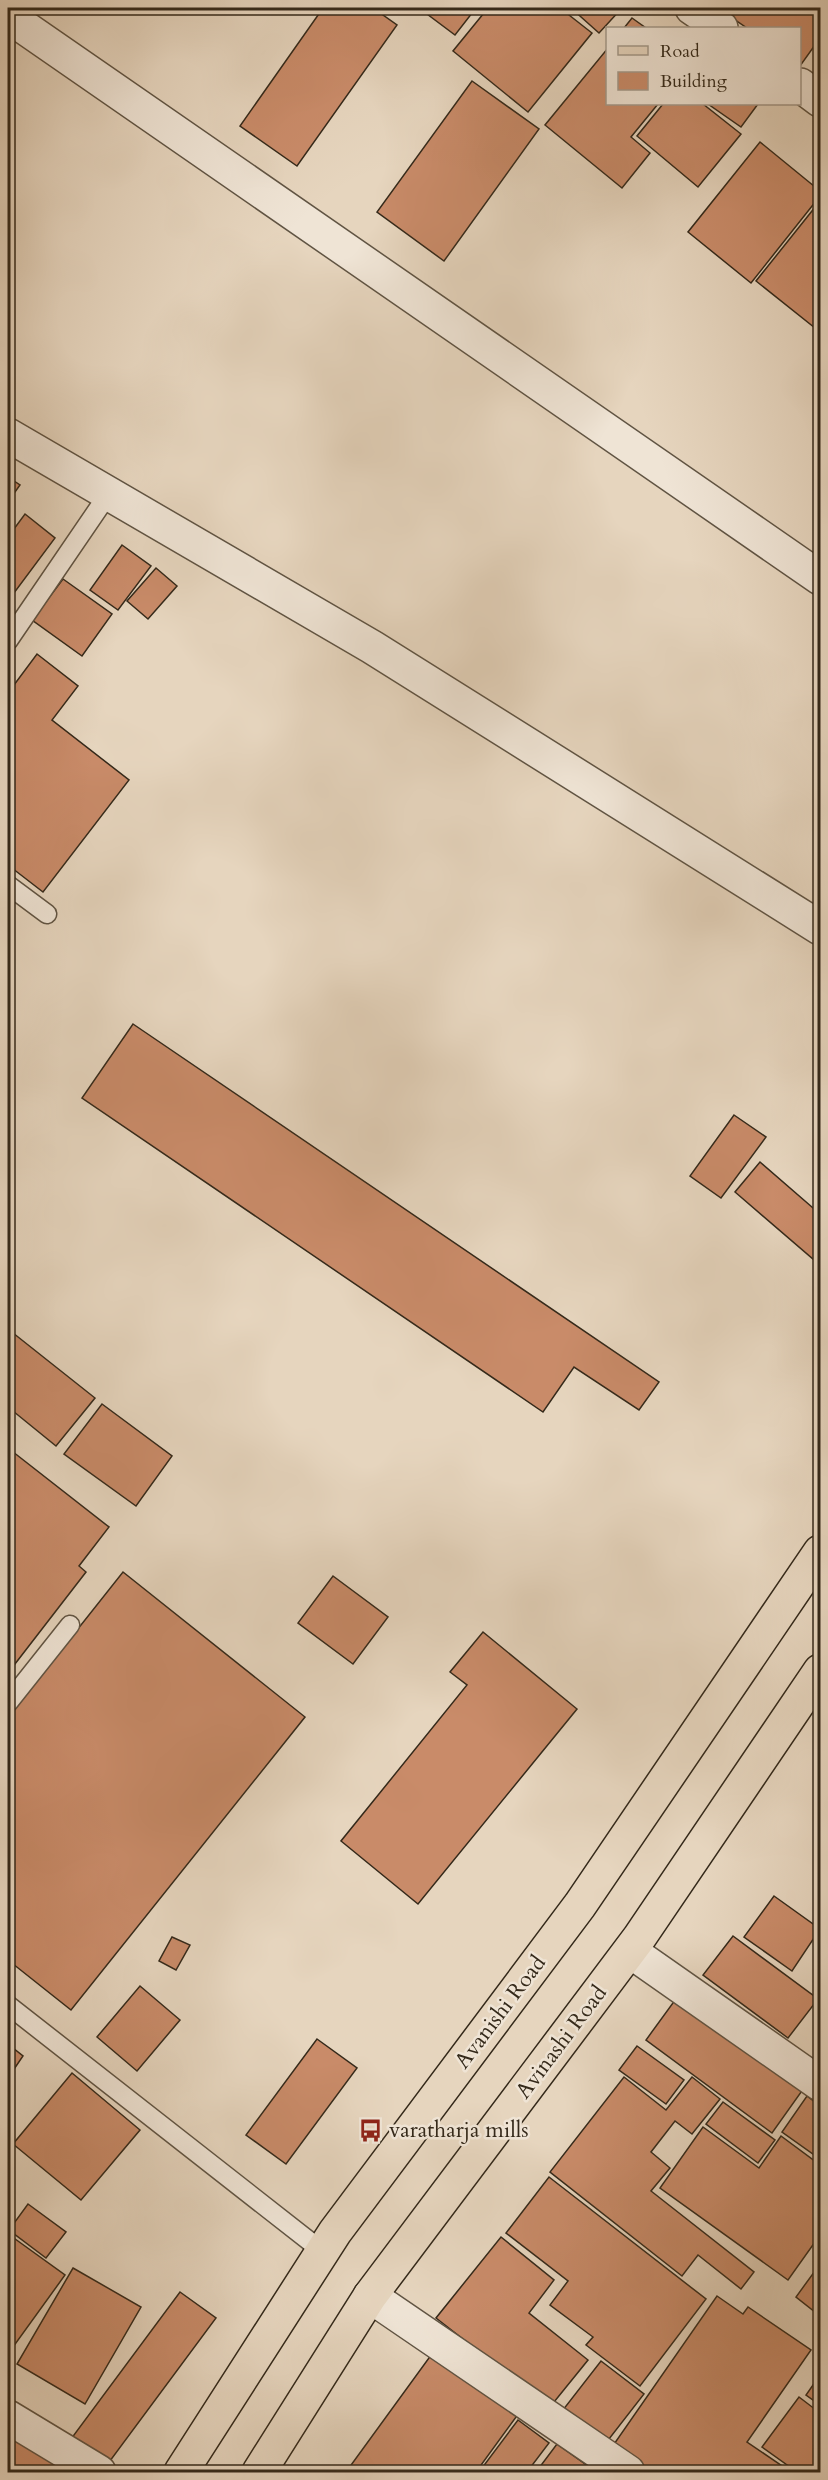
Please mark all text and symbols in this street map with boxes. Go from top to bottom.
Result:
legend [606,27,801,105]
text: Road [660,39,700,64]
text: Building [660,69,728,94]
street label: Avanishi Road [447,1949,553,2075]
street label: Avinashi Road [508,1979,614,2105]
place label: varatharja mills [389,2115,529,2145]
bus stop icon: varatharja mills [358,2117,384,2143]

